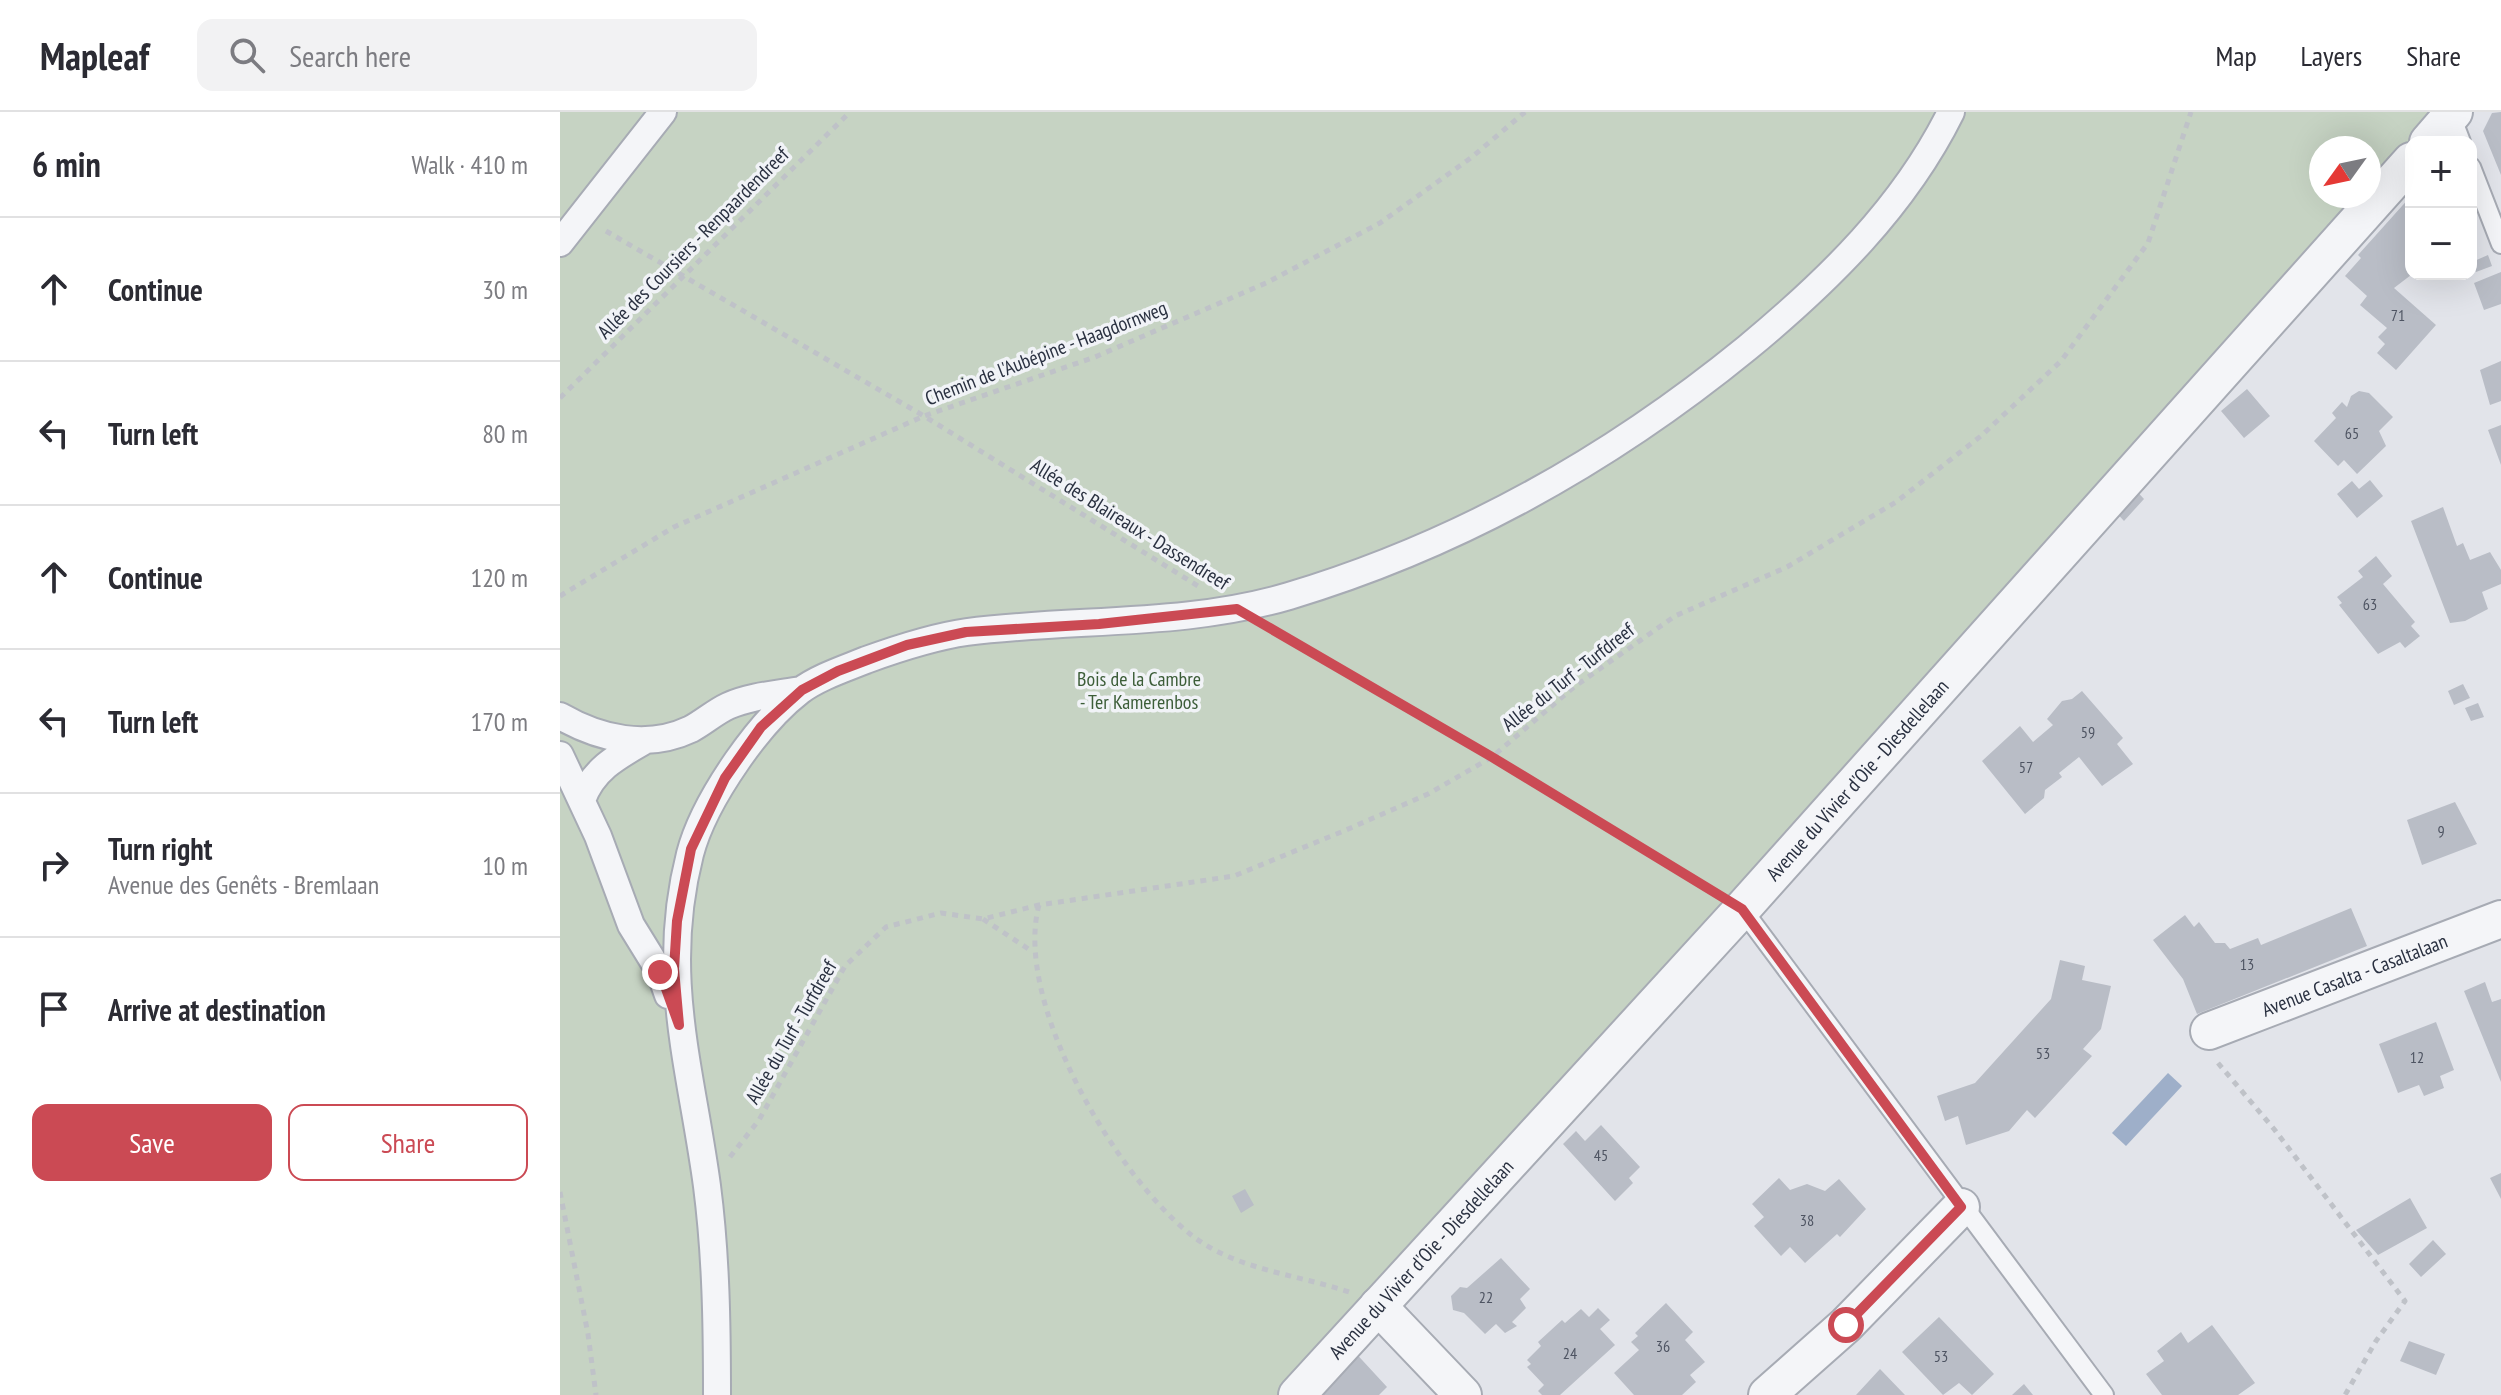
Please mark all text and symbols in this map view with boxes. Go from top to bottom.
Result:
search box [197,19,757,91]
text: Mapleaf [40,31,149,80]
icon: search [225,33,269,77]
text: Search here [289,36,411,75]
text: Map [2215,37,2257,74]
text: Layers [2301,37,2362,74]
text: Share [2406,37,2461,74]
north arrow [2309,136,2381,208]
map controls [2405,136,2477,280]
button: + [2405,136,2477,208]
street label: Allée des Coursiers - Renpaardendreef [592,141,795,344]
text: 6 min [32,142,101,186]
text: Walk · 410 m [411,148,528,181]
button: − [2405,208,2477,280]
icon: ahead [32,267,76,311]
text: Continue [108,270,203,309]
text: 30 m [482,273,528,306]
street label: Chemin de l'Aubépine - Haagdornweg [921,295,1171,411]
house number: 71 [2391,305,2405,325]
icon: left [32,411,76,455]
text: Turn left [108,414,198,453]
text: 80 m [482,417,528,450]
house number: 65 [2345,423,2359,443]
street label: Allée des Blaireaux - Dassendreef [1026,452,1235,596]
icon: ahead [32,555,76,599]
text: Continue [108,558,203,597]
text: 120 m [470,561,528,594]
house number: 63 [2363,594,2377,614]
street label: Allée du Turf - Turfdreef [1496,617,1640,737]
park label: Bois de la Cambre - Ter Kamerenbos [1077,666,1201,715]
street label: Avenue du Vivier d'Oie - Diesdellelaan [1760,674,1954,886]
icon: left [32,699,76,743]
text: Turn left [108,702,198,741]
text: 170 m [470,705,528,738]
house number: 59 [2081,722,2095,742]
house number: 57 [2019,757,2033,777]
house number: 9 [2437,821,2445,841]
text: Turn right [108,829,212,868]
icon: right [32,843,76,887]
text: 10 m [482,849,528,882]
text: Avenue des Genêts - Bremlaan [108,868,379,901]
street label: Avenue Casalta - Casaltalaan [2258,928,2451,1023]
route end [642,954,678,990]
house number: 13 [2240,954,2254,974]
street label: Allée du Turf - Turfdreef [739,955,843,1108]
icon: arrive [32,987,76,1031]
text: Arrive at destination [108,990,326,1029]
house number: 53 [2036,1043,2050,1063]
house number: 12 [2410,1047,2424,1067]
button: Save [32,1104,272,1181]
button: Share [288,1104,528,1181]
house number: 45 [1594,1145,1608,1165]
street label: Avenue du Vivier d'Oie - Diesdellelaan [1323,1154,1519,1365]
house number: 38 [1800,1210,1814,1230]
house number: 22 [1479,1287,1493,1307]
route start [1828,1307,1864,1343]
house number: 36 [1656,1336,1670,1356]
house number: 24 [1563,1343,1577,1363]
house number: 53 [1934,1346,1948,1366]

